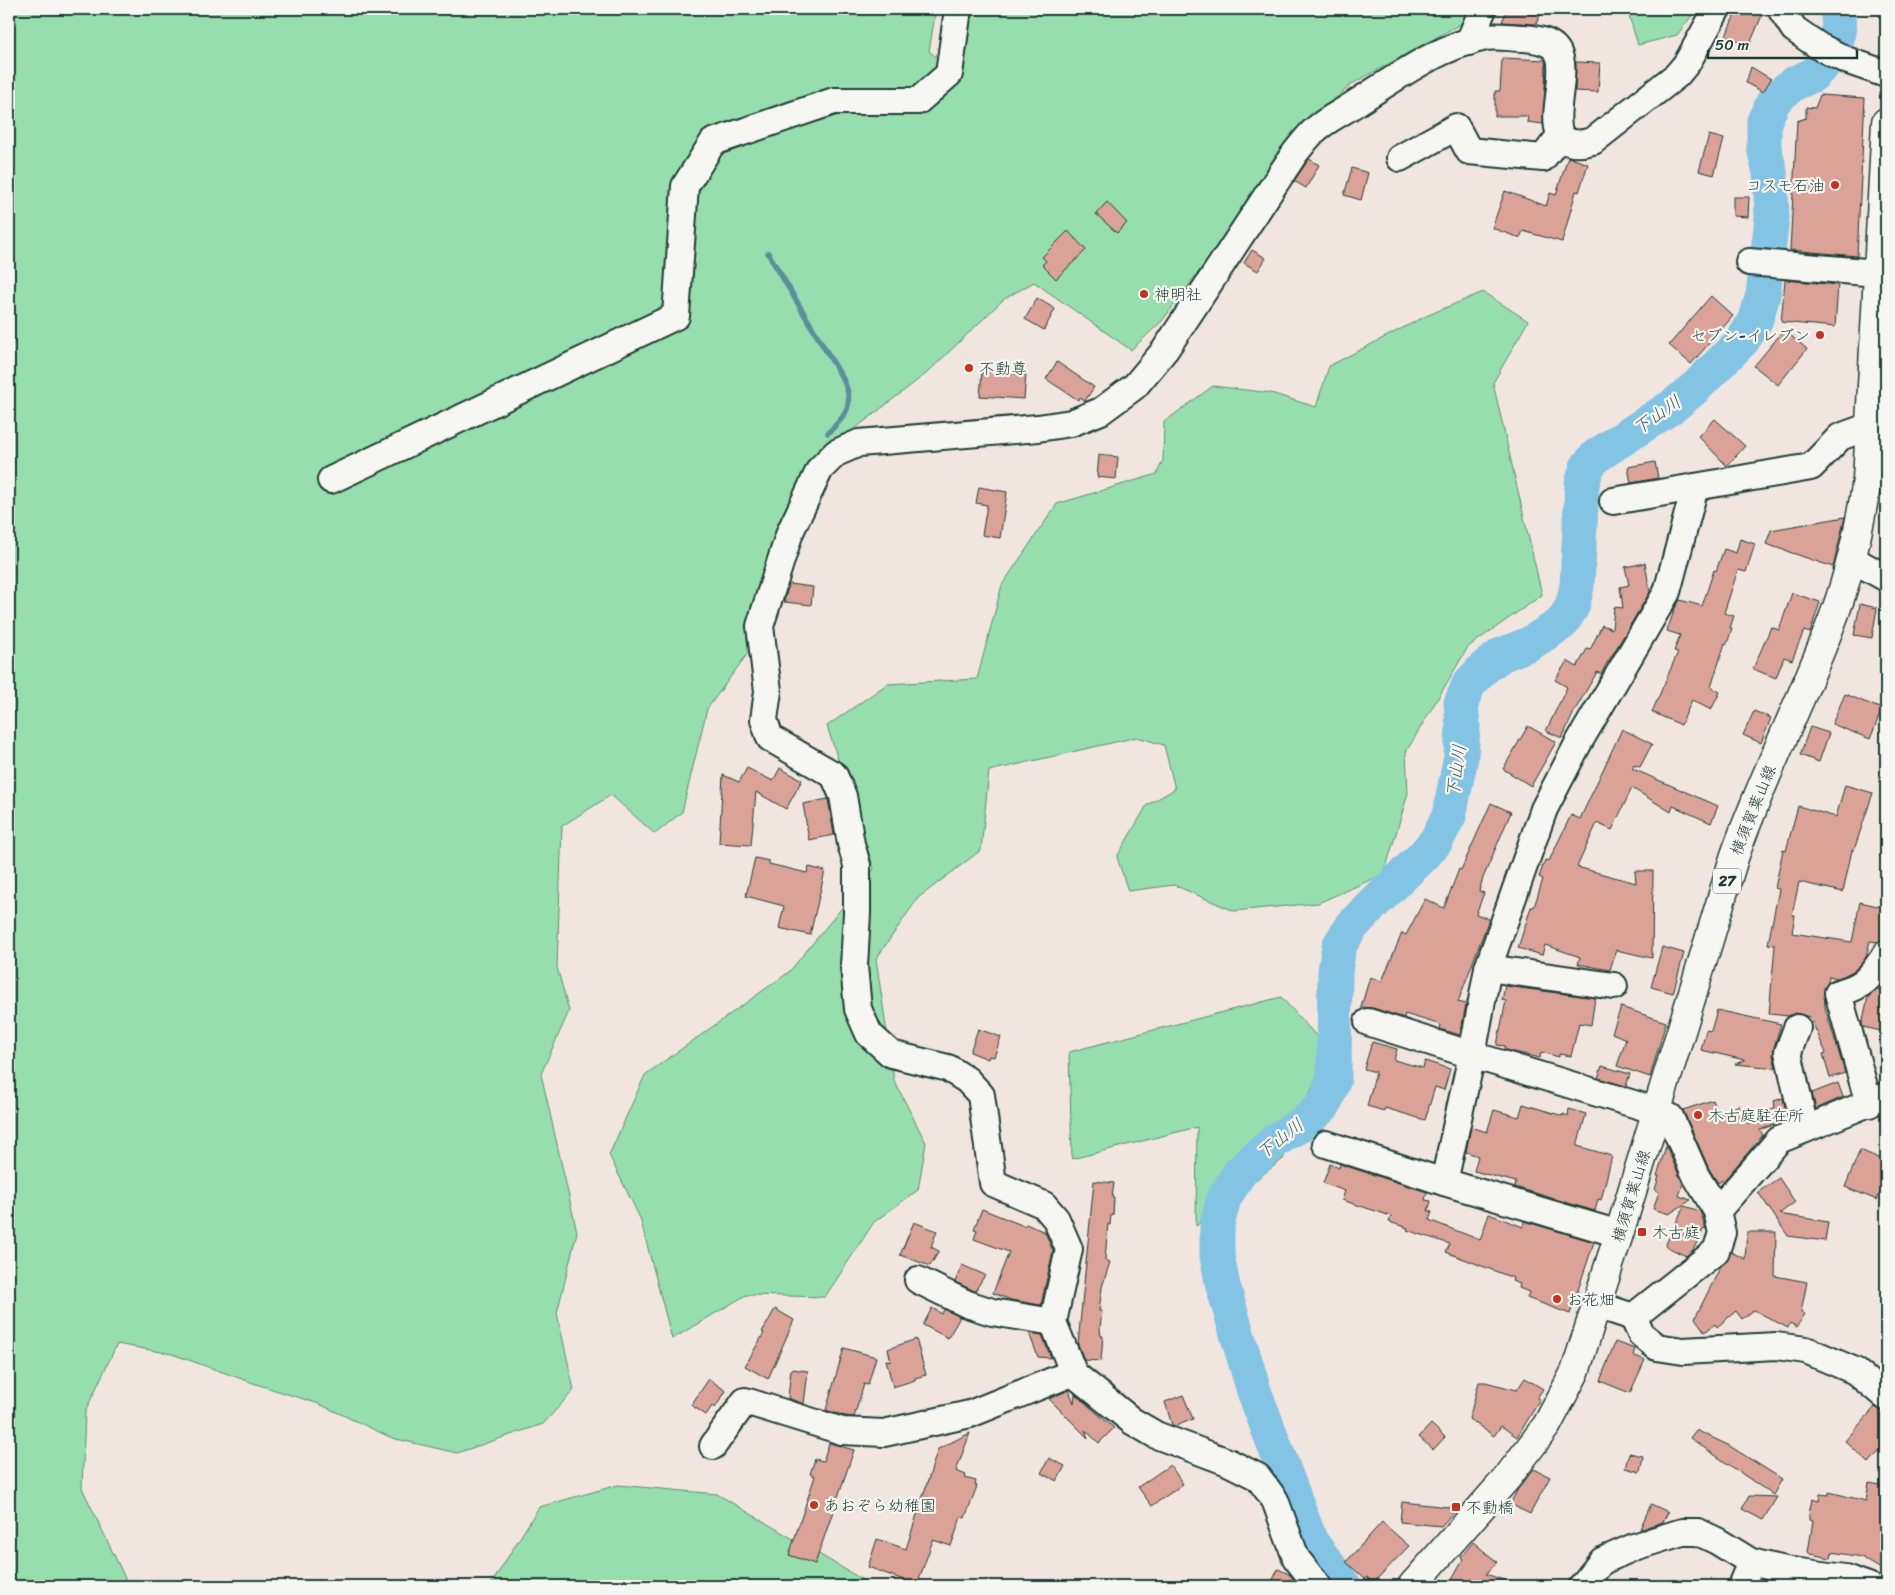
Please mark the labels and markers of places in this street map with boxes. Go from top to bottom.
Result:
place label: コスモ石油 [1746,171,1825,200]
marker: コスモ石油 [1829,179,1841,191]
place label: 神明社 [1154,280,1202,309]
marker: 神明社 [1138,288,1150,300]
place label: セブン-イレブン [1691,321,1810,350]
marker: セブン-イレブン [1814,329,1826,341]
place label: 不動尊 [979,354,1027,383]
marker: 不動尊 [963,362,975,374]
place label: 木古庭駐在所 [1708,1101,1804,1130]
marker: 木古庭駐在所 [1692,1109,1704,1121]
place label: 木古庭 [1652,1218,1700,1247]
marker: 木古庭 [1636,1226,1648,1238]
place label: お花畑 [1567,1285,1615,1314]
marker: お花畑 [1551,1293,1563,1305]
place label: あおぞら幼稚園 [824,1491,936,1520]
place label: 不動橋 [1466,1493,1514,1522]
marker: あおぞら幼稚園 [808,1499,820,1511]
marker: 不動橋 [1450,1501,1462,1513]

